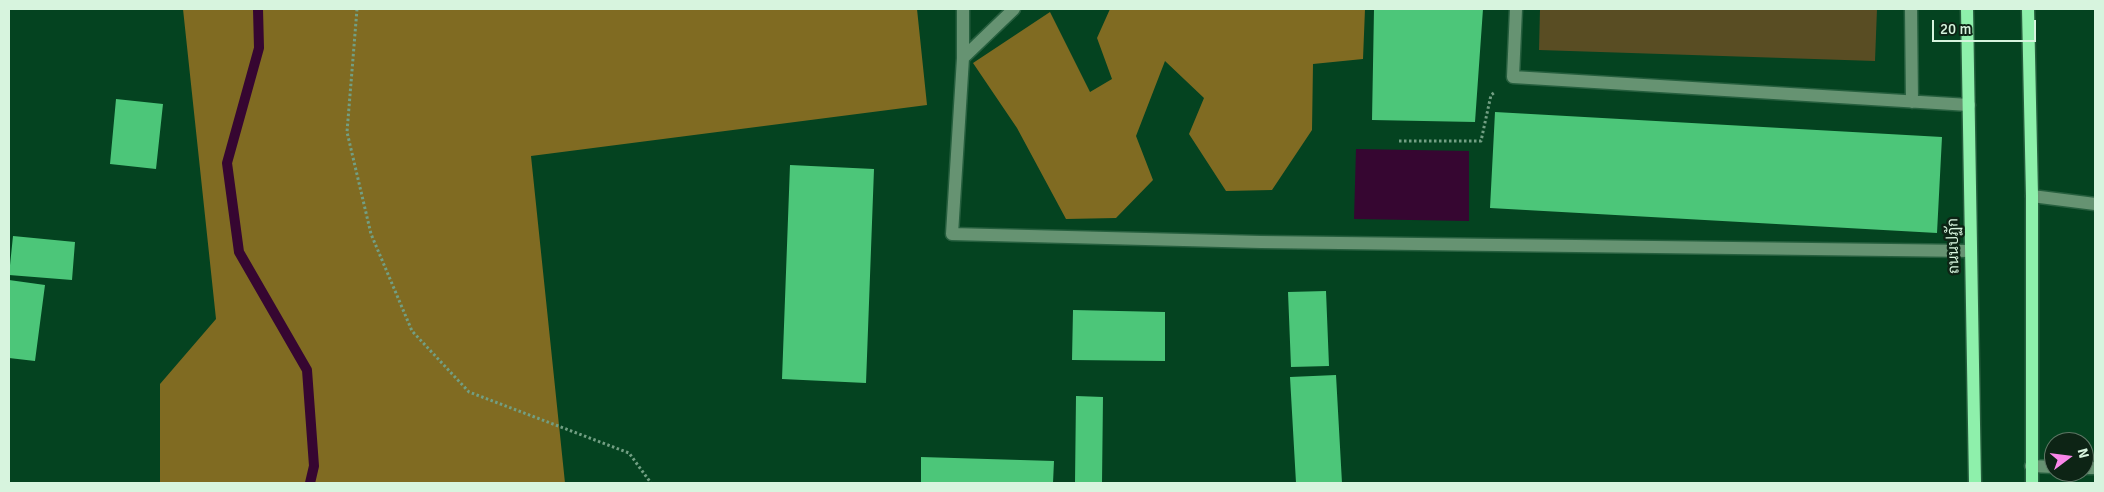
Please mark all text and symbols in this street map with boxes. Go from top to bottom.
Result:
scale bar [1934,10,2038,42]
text: 20 m [1940,20,1971,38]
street label: ถนนปฏัก [1945,218,1963,274]
north arrow [2044,432,2094,482]
text: N [2074,446,2092,460]

